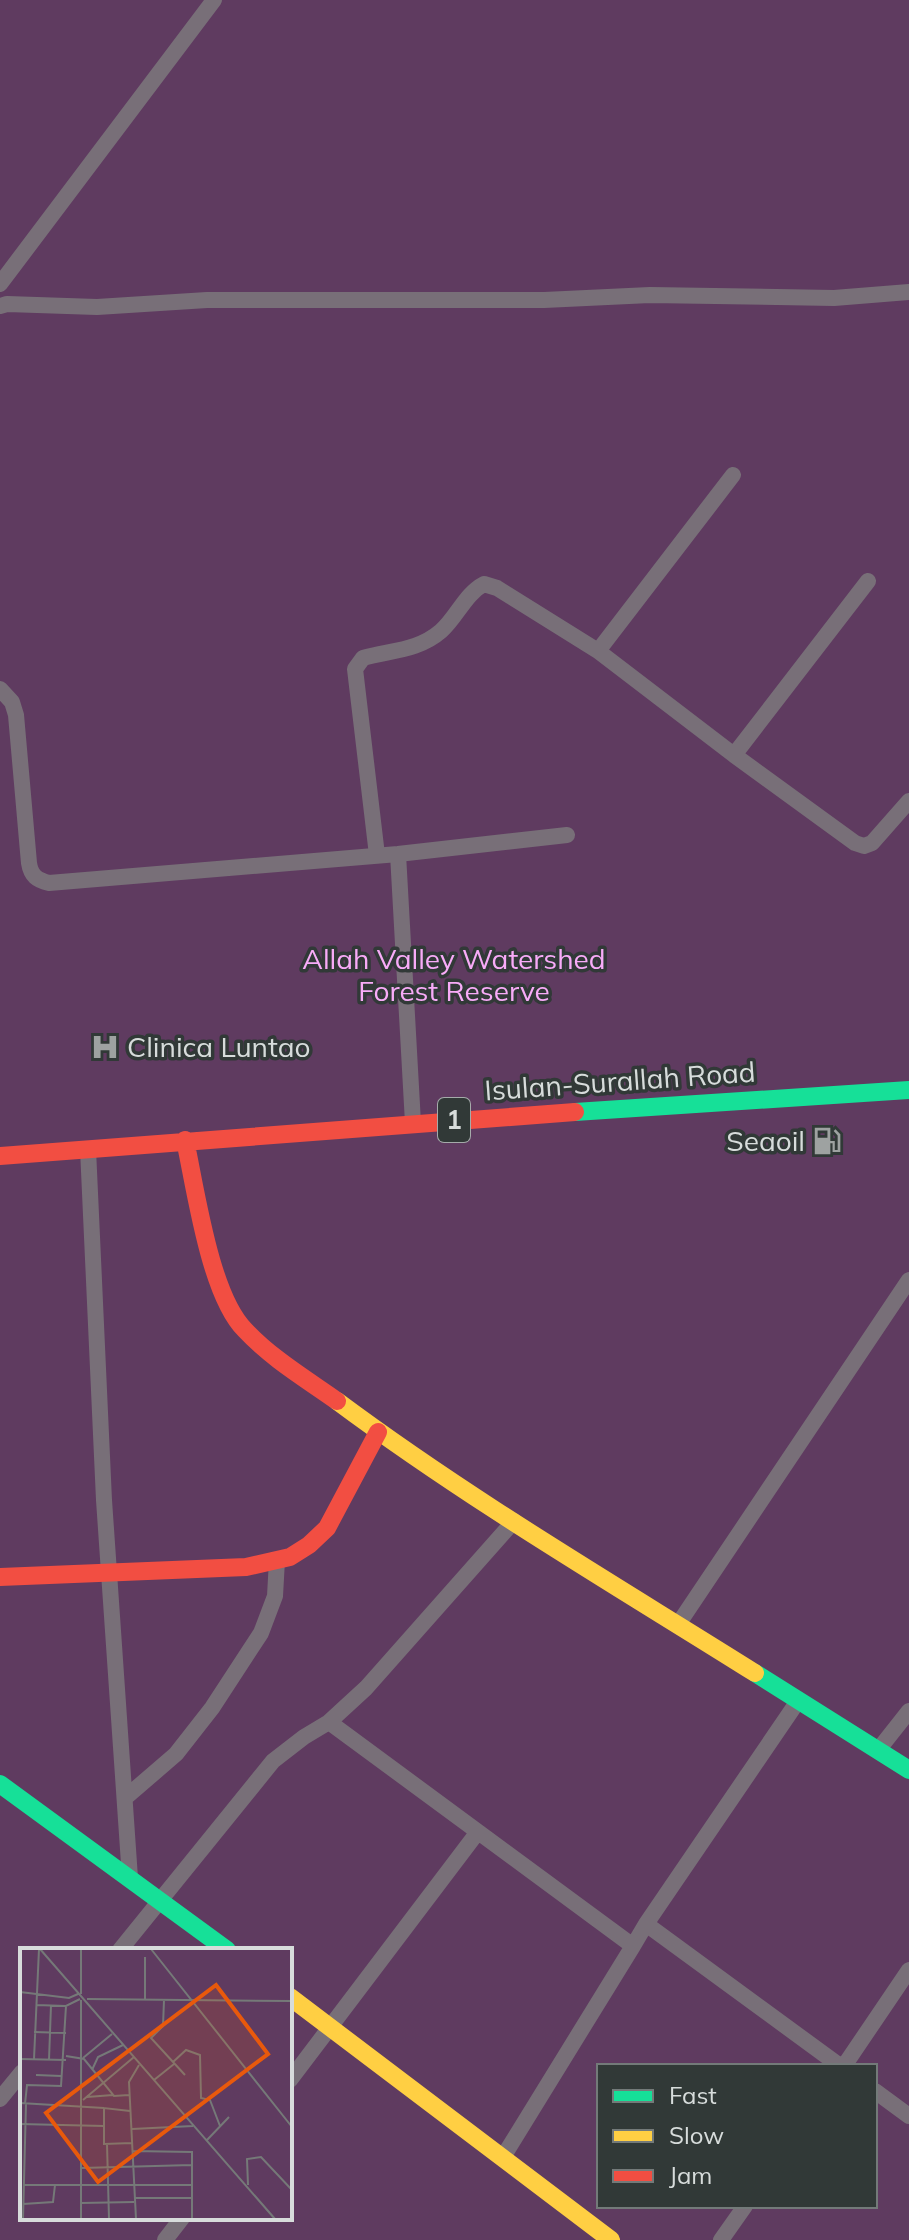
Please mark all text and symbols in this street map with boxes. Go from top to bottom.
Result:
park label: Allah Valley Watershed Forest Reserve [302,941,606,1008]
place label: Clinica Luntao [127,1029,311,1064]
hospital icon: Clinica Luntao [90,1032,120,1062]
street label: Isulan-Surallah Road [483,1054,757,1107]
road number: 1 [438,1098,470,1142]
place label: Seaoil [726,1123,805,1158]
fuel station icon: Seaoil [812,1126,842,1156]
inset map [20,1948,292,2220]
legend [597,2064,877,2208]
text: Fast [669,2080,717,2110]
text: Slow [669,2120,724,2150]
text: Jam [669,2160,712,2190]

